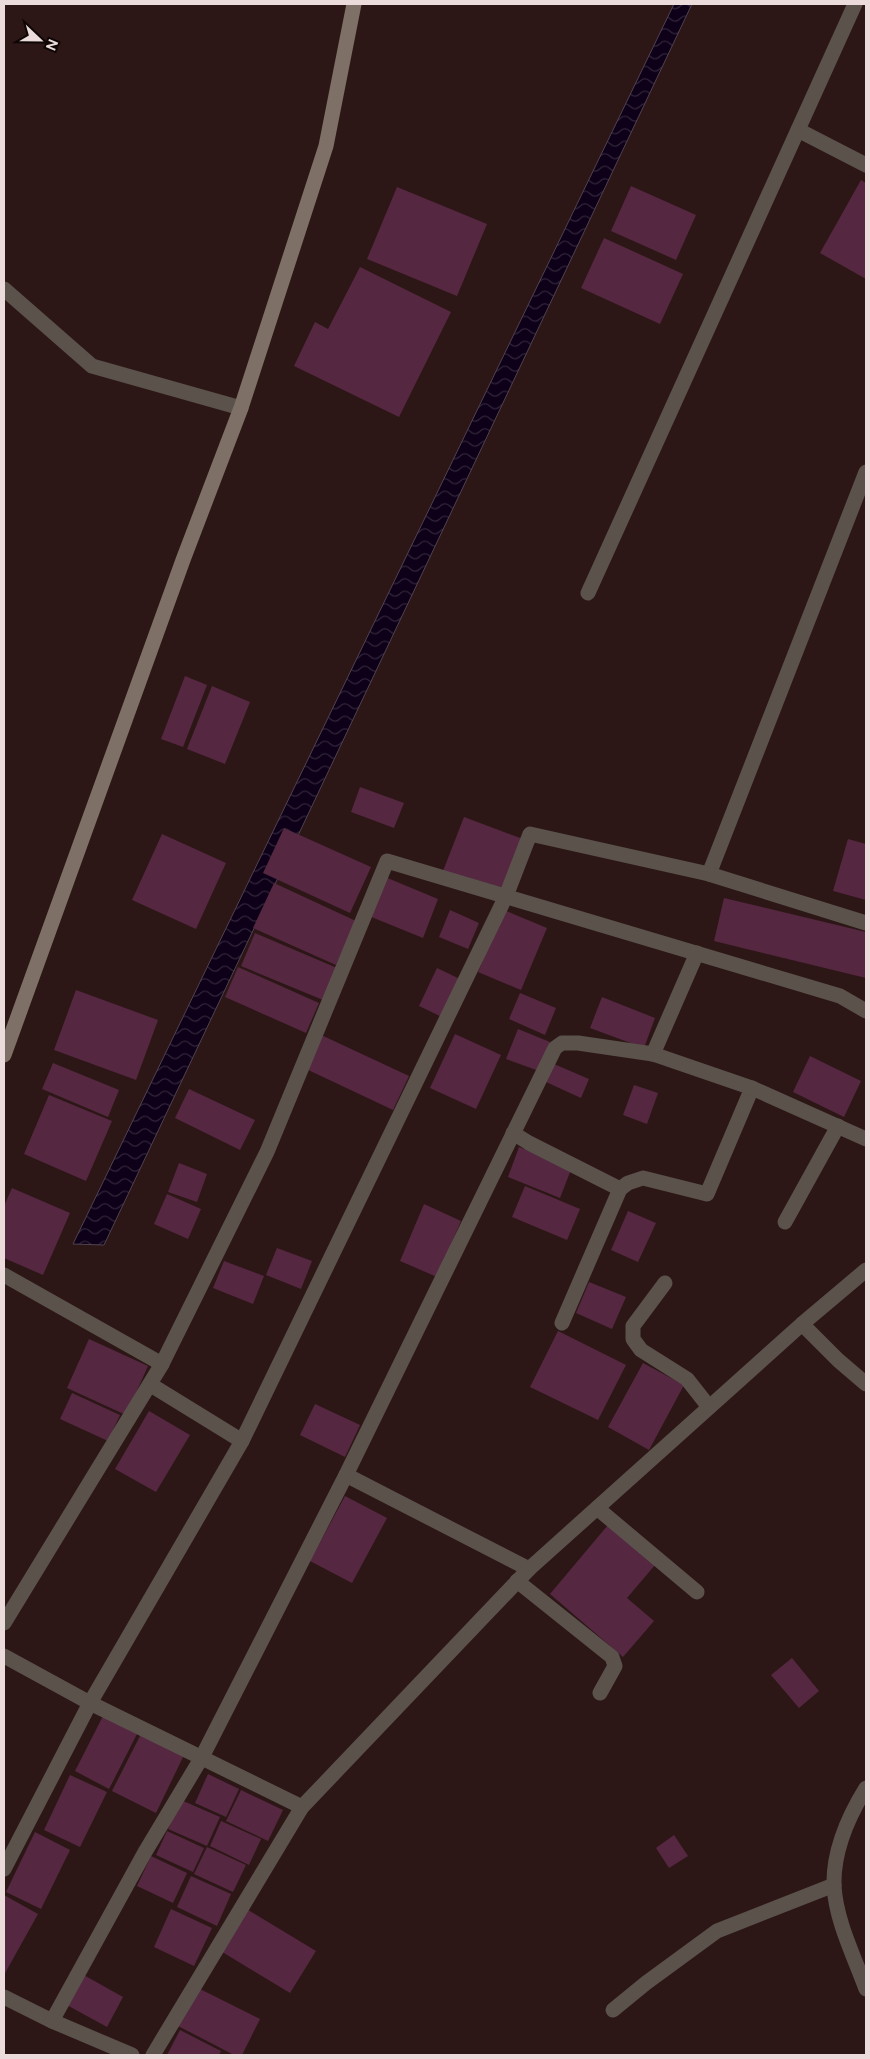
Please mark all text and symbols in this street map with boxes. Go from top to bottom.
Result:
north arrow [15,15,65,65]
text: N [42,36,61,53]

